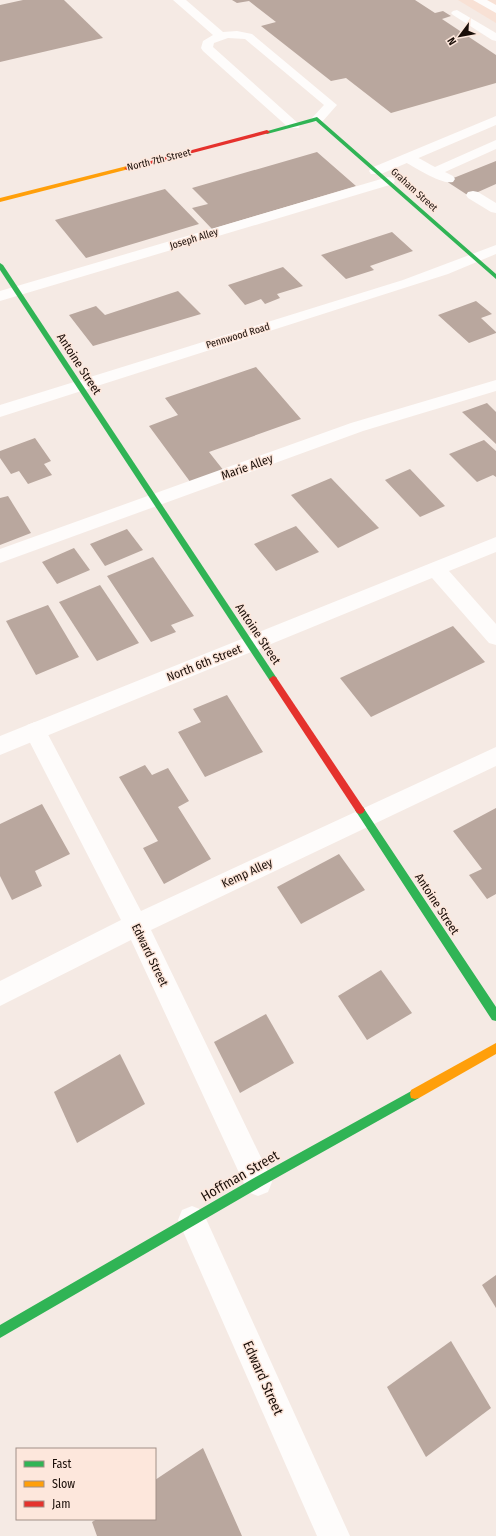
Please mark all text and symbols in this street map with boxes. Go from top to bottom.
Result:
north arrow [440,16,480,56]
text: N [445,35,459,47]
street label: North 7th Street [126,146,193,174]
street label: Graham Street [388,166,440,215]
street label: Joseph Alley [168,226,220,252]
street label: Pennwood Road [205,321,271,351]
street label: Antoine Street [54,331,104,397]
street label: Marie Alley [219,451,275,483]
street label: Antoine Street [233,601,284,667]
street label: North 6th Street [165,642,243,684]
street label: Kemp Alley [219,855,275,891]
street label: Antoine Street [412,871,462,937]
street label: Edward Street [129,921,171,989]
street label: Hoffman Street [198,1147,282,1205]
street label: Edward Street [239,1338,287,1418]
legend [16,1448,156,1520]
text: Fast [52,1457,71,1471]
text: Slow [52,1477,75,1491]
text: Jam [52,1497,70,1511]

